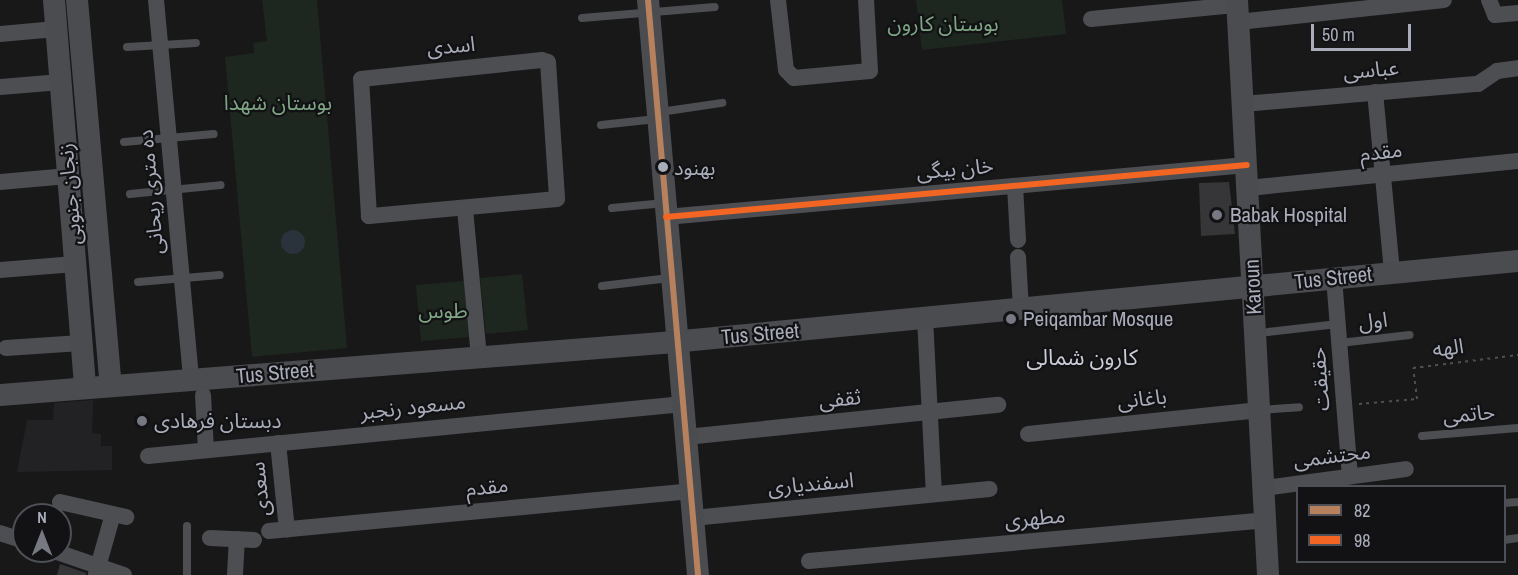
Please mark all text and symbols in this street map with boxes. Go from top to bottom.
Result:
park label: بوستان کارون [887,11,999,37]
scale bar [1314,12,1414,50]
text: 50 m [1322,22,1355,47]
street label: اسدی [426,31,476,61]
street label: عباسی [1342,55,1400,85]
park label: بوستان شهدا [224,90,332,116]
street label: ده متری ریحانی [133,129,169,255]
street label: مقدم [1358,137,1404,167]
street label: زنجان جنوبی [53,142,87,246]
street label: خان بیگی [915,153,995,185]
place label: بهنود [674,155,715,179]
marker: بهنود [657,161,669,173]
place label: Babak Hospital [1230,202,1347,228]
marker: Babak Hospital [1208,206,1226,224]
street label: Karoun [1239,259,1267,315]
street label: Tus Street [1293,261,1373,295]
park label: طوس [418,298,468,324]
place label: Peiqambar Mosque [1023,306,1173,332]
street label: اول [1357,307,1389,335]
marker: Peiqambar Mosque [1004,312,1018,326]
street label: Tus Street [720,318,800,350]
street label: الهه [1431,334,1465,362]
district label: کارون شمالی [1026,345,1138,371]
street label: حقیقت [1305,346,1335,412]
street label: Tus Street [235,357,315,389]
street label: ثقفی [818,384,862,414]
street label: باغانی [1116,384,1168,414]
street label: مسعود رنجبر [359,389,467,425]
street label: حاتمی [1442,399,1496,429]
place label: دبستان فرهادی [154,408,282,434]
marker: دبستان فرهادی [135,414,149,428]
street label: محتشمی [1292,439,1372,473]
street label: سعدی [245,461,275,517]
street label: اسفندیاری [767,468,855,500]
street label: مقدم [464,472,510,502]
legend [1296,485,1506,563]
text: 82 [1354,498,1370,523]
north arrow [12,503,72,563]
street label: مطهری [1004,503,1066,533]
text: N [37,506,47,528]
text: 98 [1354,528,1370,553]

